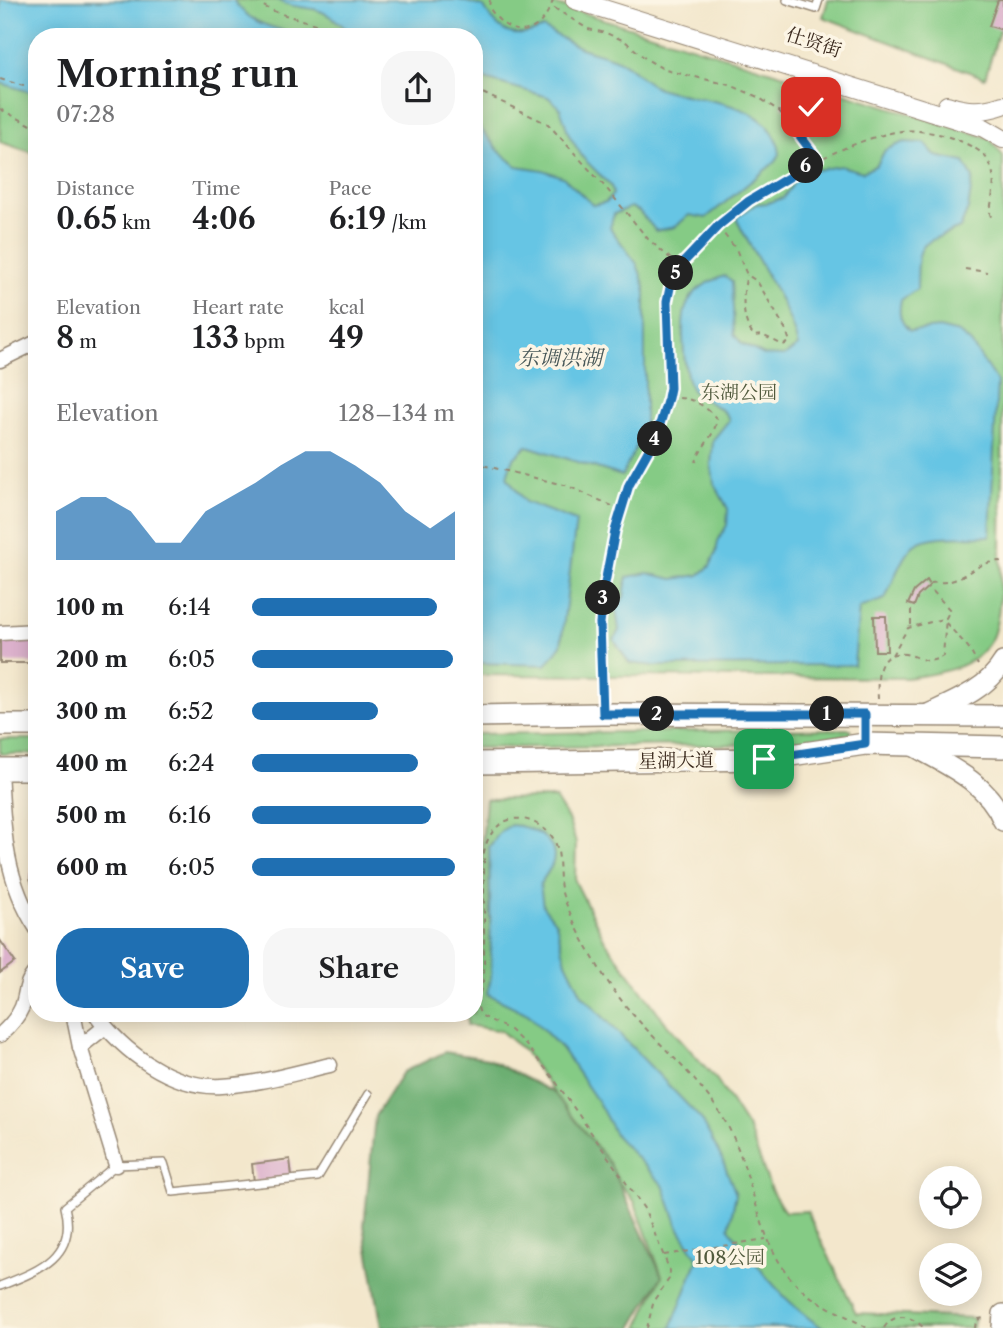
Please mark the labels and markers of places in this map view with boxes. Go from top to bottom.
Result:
pin [781,77,841,137]
pin: 6 [788,148,824,184]
pin: 5 [658,256,694,290]
pin: 4 [638,422,672,457]
pin: 3 [586,580,620,616]
pin: 2 [640,696,674,732]
pin: 1 [810,696,844,732]
pin [734,729,794,789]

